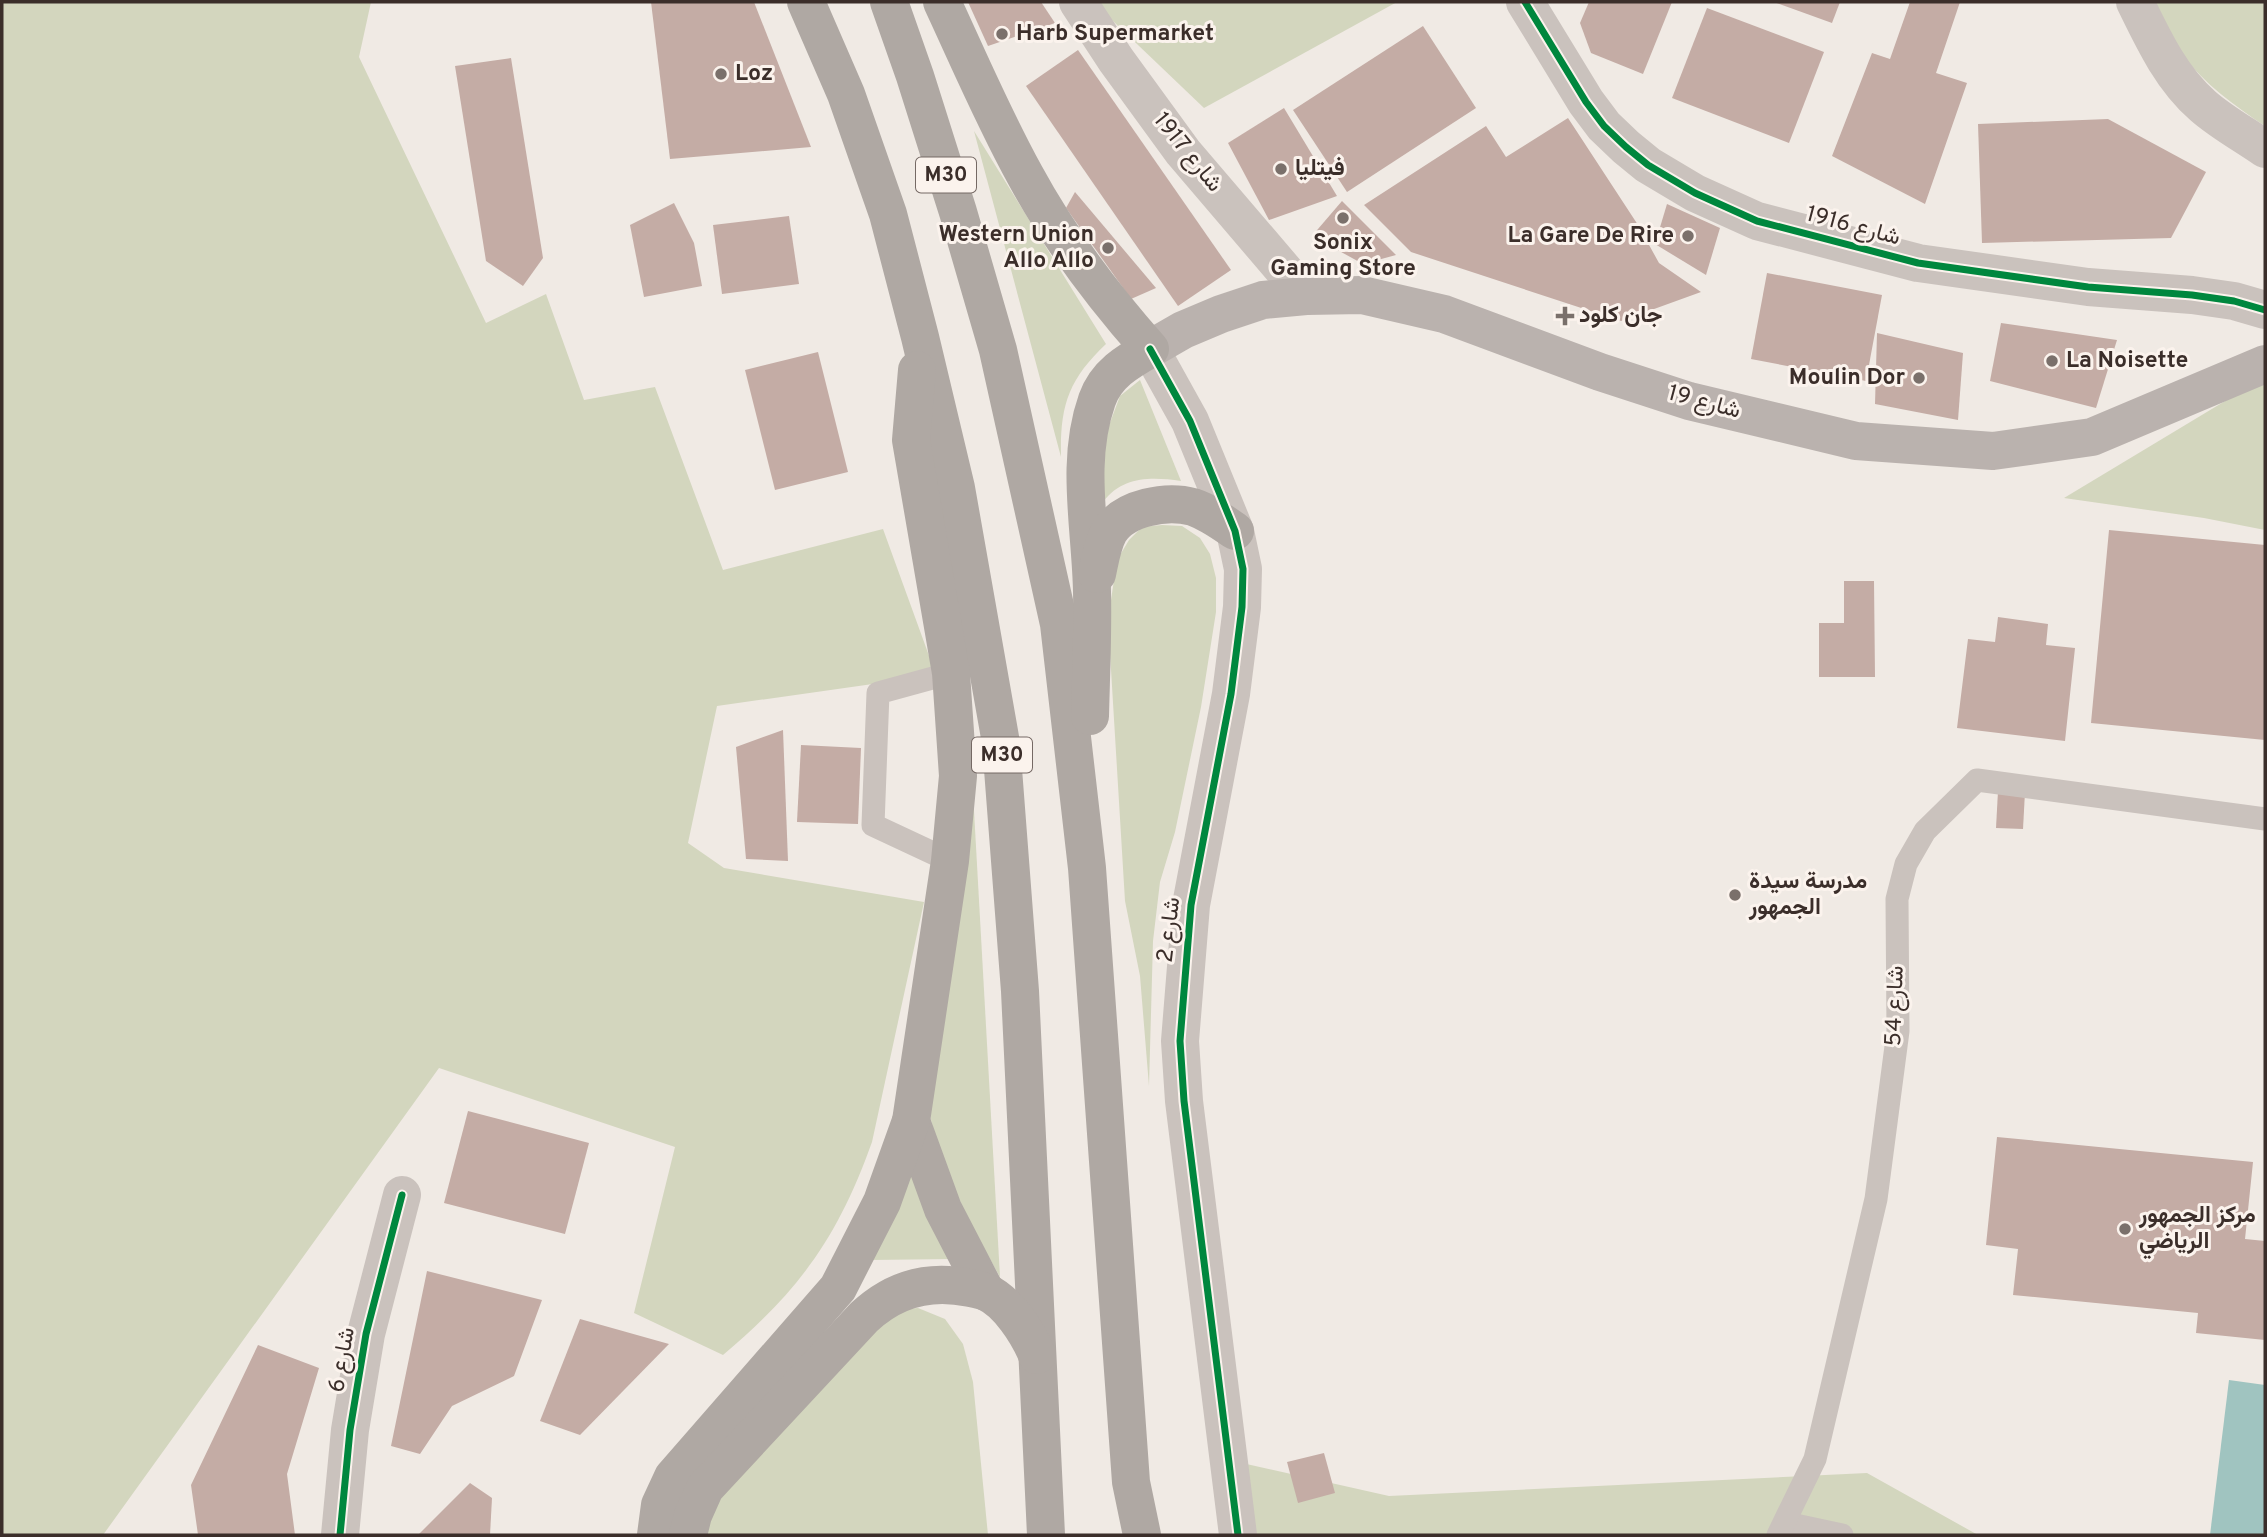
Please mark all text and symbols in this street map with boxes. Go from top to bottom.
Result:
place label: Harb Supermarket [1016,20,1214,49]
marker: Harb Supermarket [994,26,1010,42]
place label: Loz [735,60,773,89]
marker: Loz [713,66,729,82]
street label: شارع 1917 [1146,107,1228,199]
place label: فيتليا [1295,155,1345,184]
road number: M30 [916,158,976,192]
marker: فيتليا [1273,161,1289,177]
street label: شارع 1916 [1803,201,1903,253]
marker: Sonix Gaming Store [1335,210,1351,226]
place label: Western Union Allo Allo [939,221,1094,276]
place label: La Gare De Rire [1508,222,1674,251]
marker: La Gare De Rire [1680,228,1696,244]
place label: Sonix Gaming Store [1270,229,1416,284]
marker: Western Union Allo Allo [1100,240,1116,256]
place label: جان كلود [1579,302,1662,331]
marker: جان كلود [1557,308,1573,324]
place label: La Noisette [2066,347,2188,376]
marker: La Noisette [2044,353,2060,369]
place label: Moulin Dor [1789,364,1905,393]
marker: Moulin Dor [1911,370,1927,386]
street label: شارع 19 [1665,379,1743,427]
road number: M30 [972,738,1032,772]
place label: مدرسة سيدة الجمهور [1748,868,1867,923]
marker: مدرسة سيدة الجمهور [1727,887,1743,903]
street label: شارع 2 [1152,896,1188,964]
street label: شارع 54 [1880,965,1912,1047]
place label: مركز الجمهور الرياضي [2138,1202,2256,1260]
marker: مركز الجمهور الرياضي [2117,1221,2133,1237]
street label: شارع 6 [323,1325,363,1395]

